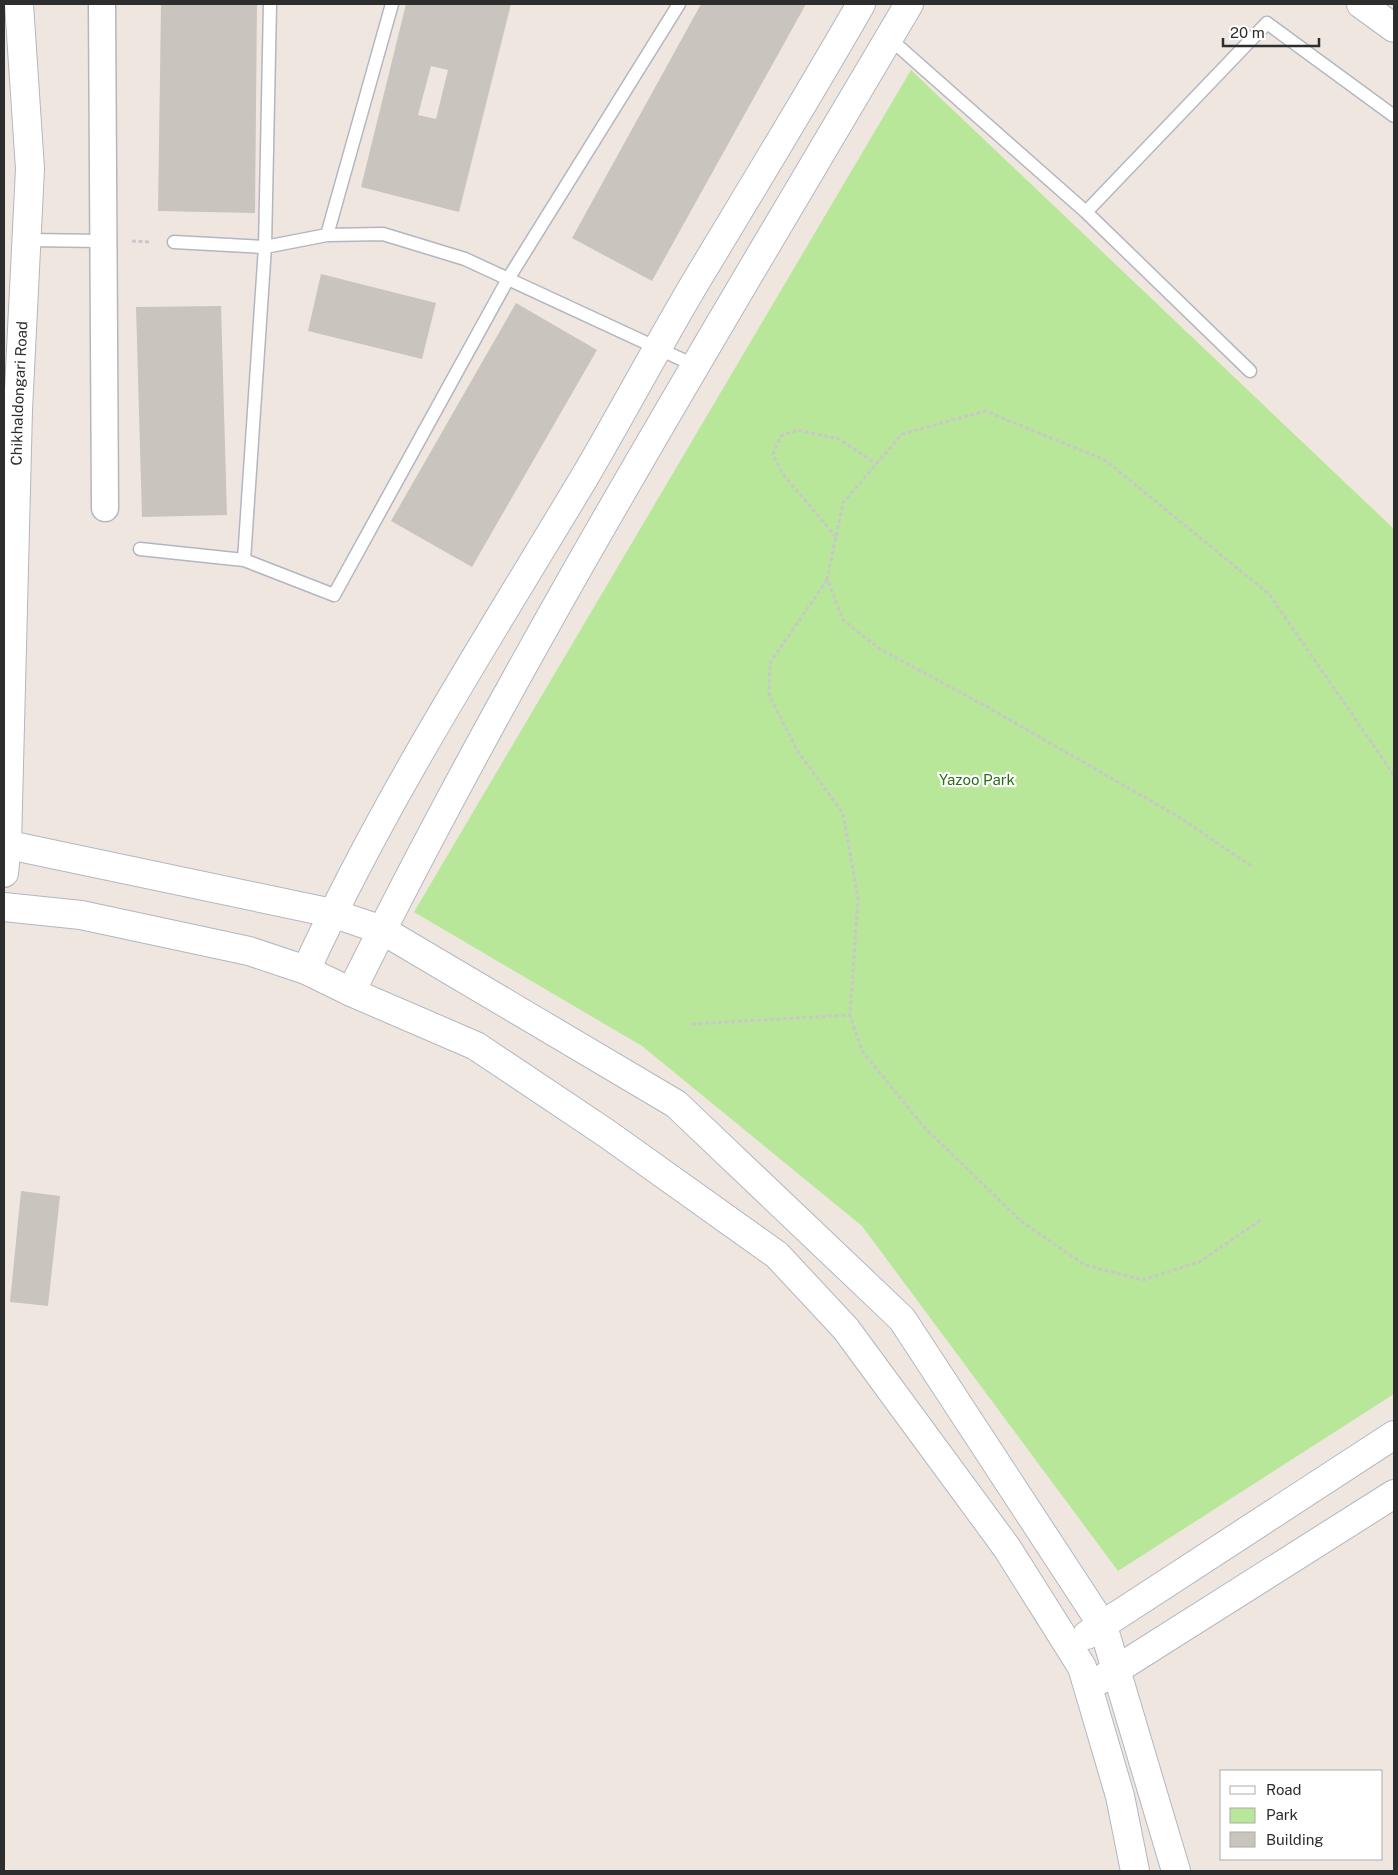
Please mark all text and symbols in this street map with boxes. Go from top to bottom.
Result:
scale bar [1223,15,1319,47]
text: 20 m [1230,24,1265,41]
street label: Chikhaldongari Road [8,321,30,466]
park label: Yazoo Park [939,771,1015,788]
legend [1220,1770,1383,1860]
text: Road [1266,1781,1302,1798]
text: Park [1266,1806,1298,1823]
text: Building [1266,1831,1324,1848]

